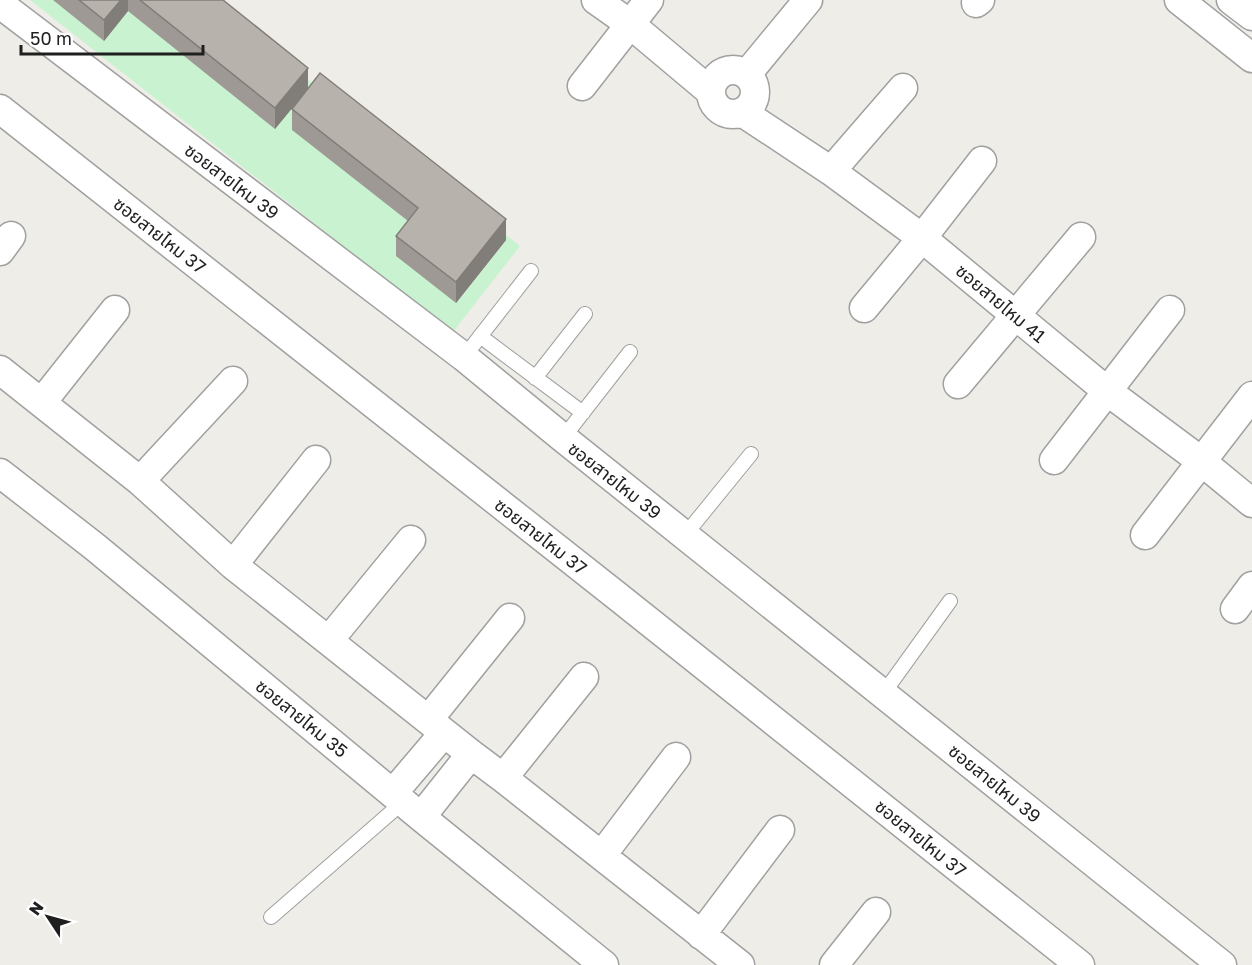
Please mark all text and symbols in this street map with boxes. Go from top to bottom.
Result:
scale bar [21,18,202,56]
text: 50 m [30,27,72,49]
street label: ซอยสายไหม 39 [181,138,283,224]
street label: ซอยสายไหม 37 [109,192,211,278]
street label: ซอยสายไหม 41 [952,259,1051,347]
street label: ซอยสายไหม 39 [564,437,666,523]
street label: ซอยสายไหม 37 [490,493,592,579]
street label: ซอยสายไหม 35 [252,674,352,762]
street label: ซอยสายไหม 39 [944,739,1046,827]
street label: ซอยสายไหม 37 [871,795,971,881]
north arrow [18,887,78,947]
text: N [24,897,48,919]

